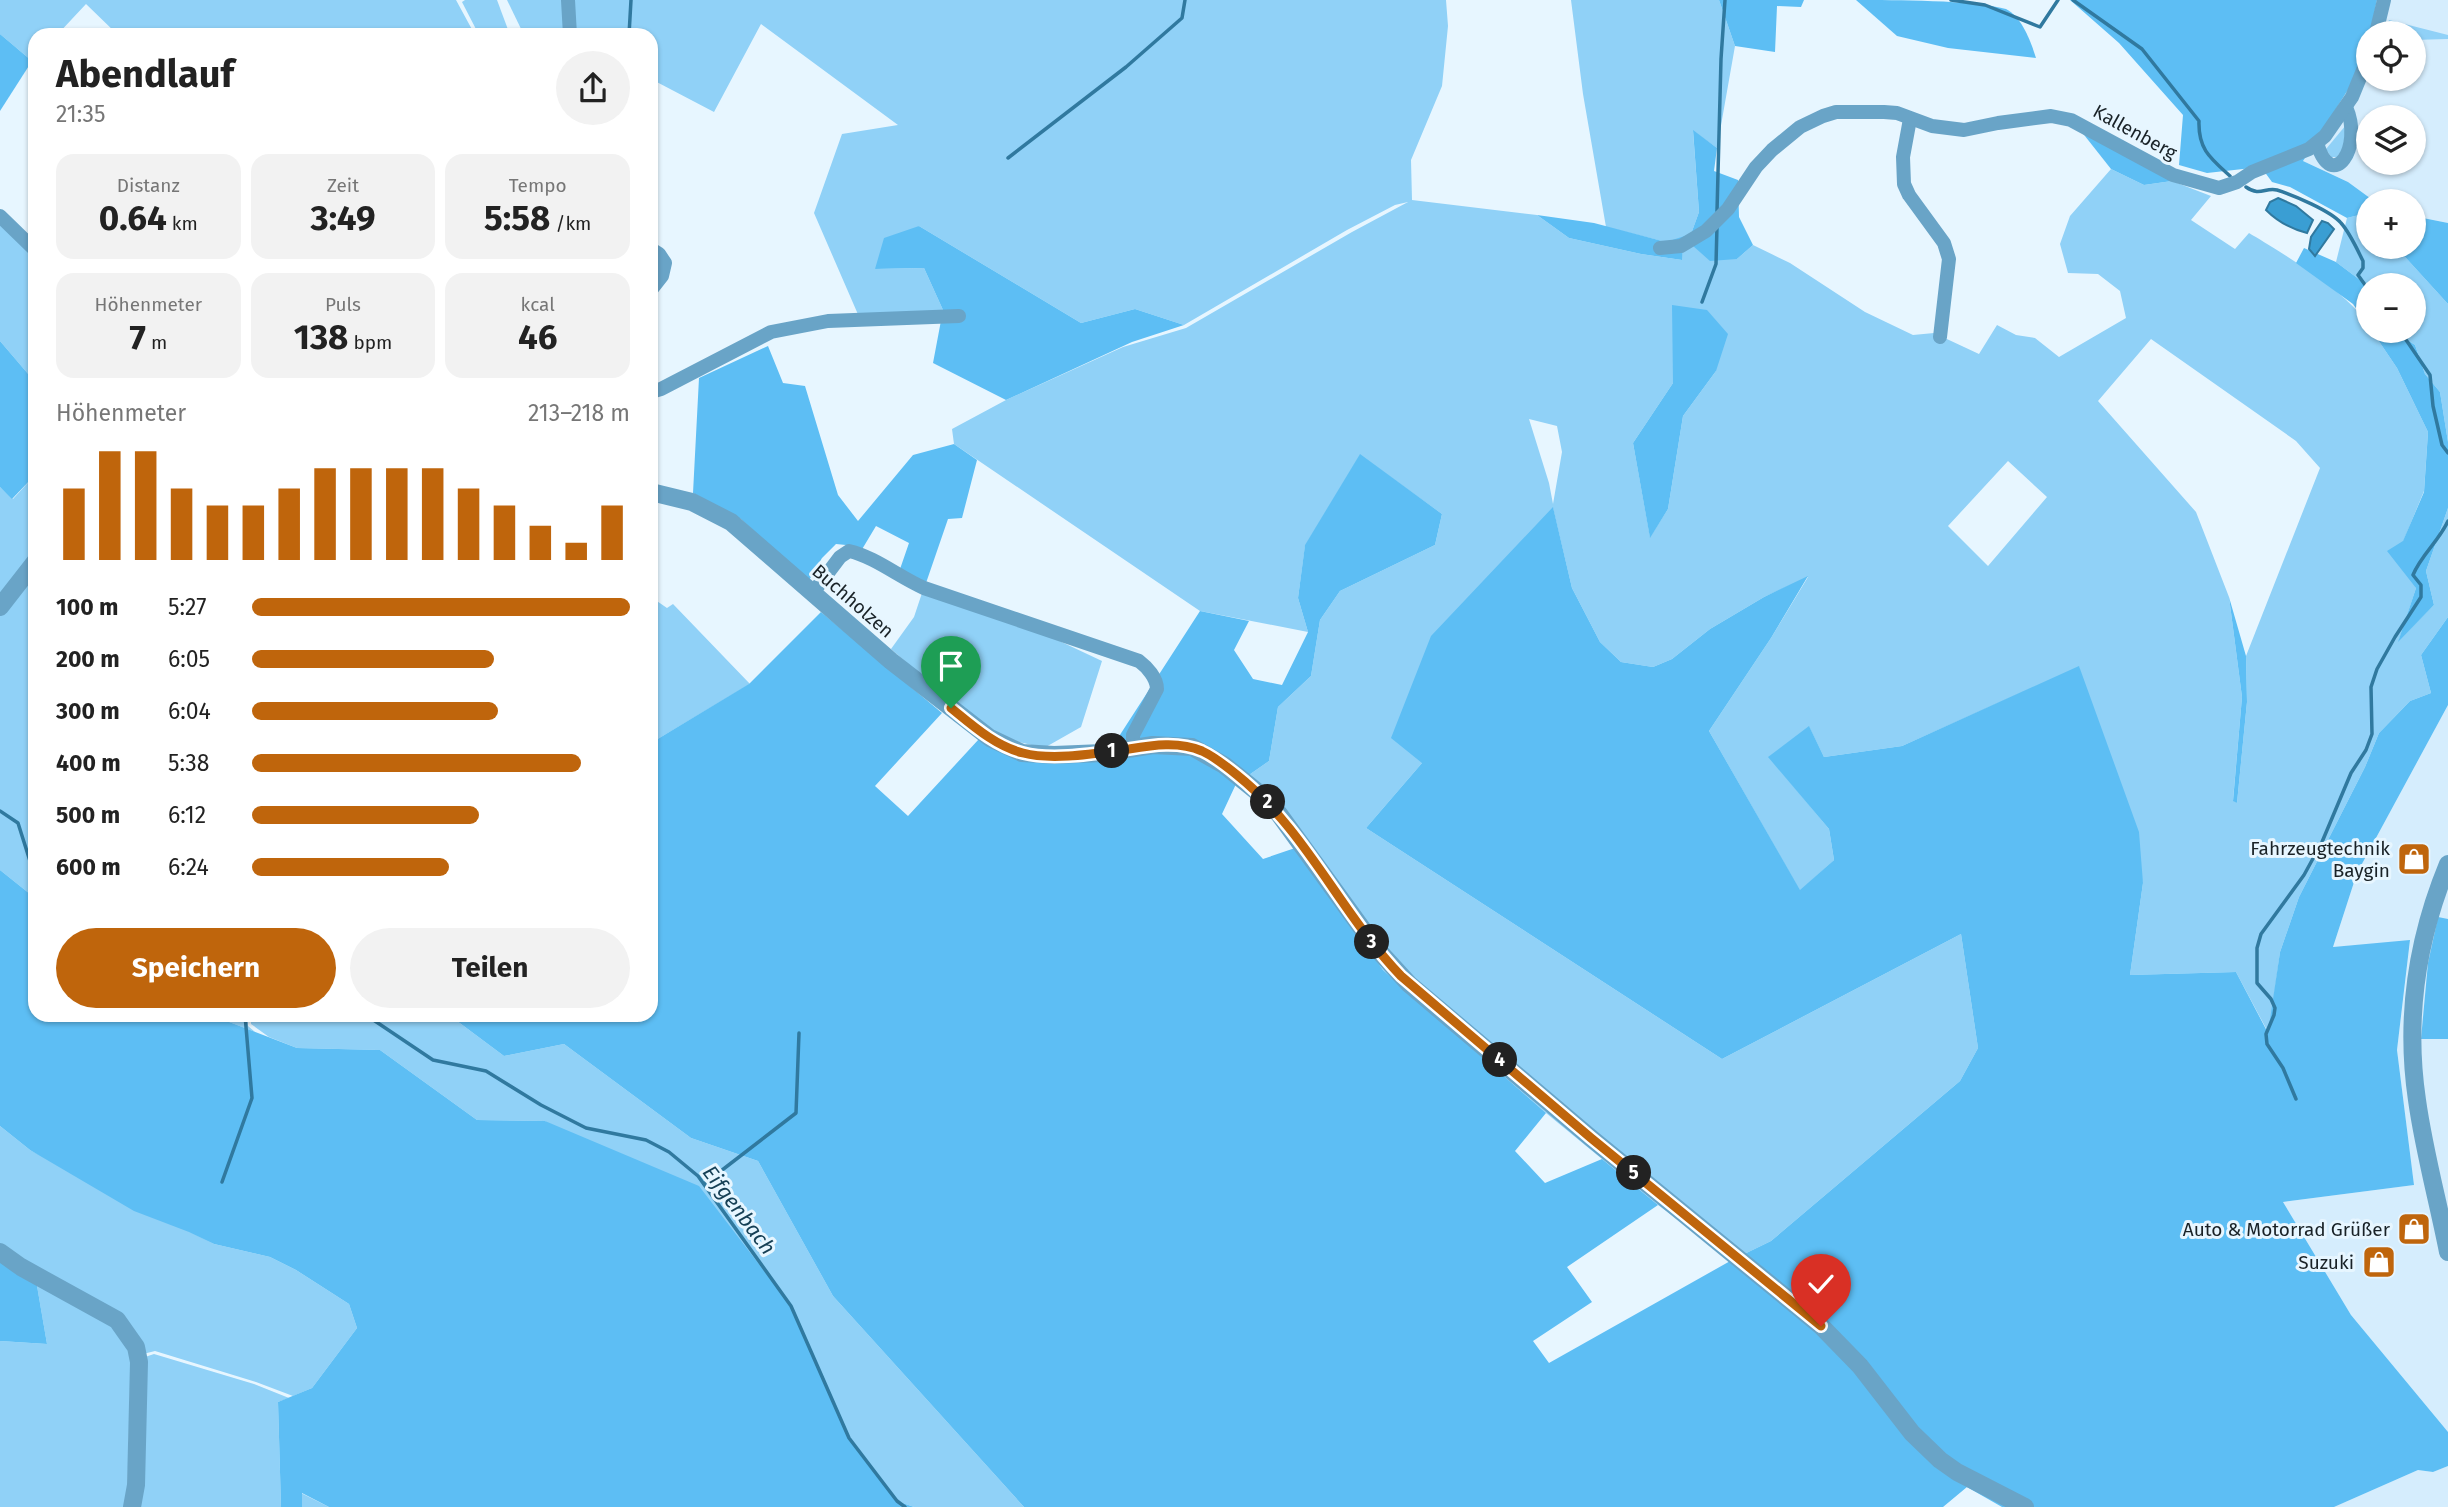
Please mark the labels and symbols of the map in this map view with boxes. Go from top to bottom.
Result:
street label: Kallenberg [2089,100,2181,164]
street label: Buchholzen [808,559,898,643]
pin [921,636,981,708]
pin: 1 [1094,734,1130,768]
pin: 2 [1250,784,1286,820]
place label: Fahrzeugtechnik Baygin [2250,837,2390,882]
shop icon: Fahrzeugtechnik Baygin [2395,840,2433,878]
pin: 3 [1354,925,1390,960]
pin: 4 [1482,1042,1518,1078]
pin: 5 [1616,1156,1652,1190]
water label: Eifgenbach [697,1160,781,1260]
shop icon: Auto & Motorrad Grüßer [2395,1210,2433,1248]
place label: Auto & Motorrad Grüßer [2183,1218,2391,1241]
shop icon: Suzuki [2360,1243,2398,1281]
place label: Suzuki [2298,1251,2354,1274]
pin [1791,1254,1851,1326]

